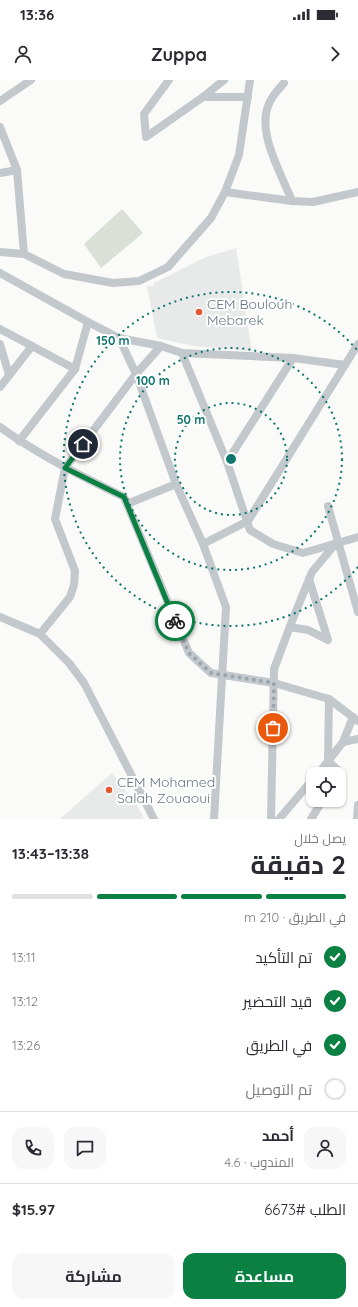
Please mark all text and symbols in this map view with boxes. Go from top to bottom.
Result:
text: 13:36 [20,5,54,24]
icon: person [12,43,34,65]
text: Zuppa [151,43,207,66]
icon: forward [324,43,346,65]
place label: CEM Boulouh Mebarek [207,295,292,329]
marker: CEM Boulouh Mebarek [194,307,204,317]
text: 150 m [96,333,130,348]
text: 100 m [136,373,170,388]
text: 50 m [177,412,205,427]
pin [66,427,100,461]
icon: home [72,433,94,455]
centre of rings [224,452,238,466]
courier [155,601,195,641]
icon: bike [164,610,186,632]
pin [256,711,290,745]
icon: bag [262,717,284,739]
map controls [306,767,346,807]
button: locate [306,767,346,807]
place label: CEM Mohamed Salah Zouaoui [117,773,215,807]
marker: CEM Mohamed Salah Zouaoui [104,785,114,795]
text: يصل خلال [294,830,346,846]
text: 13:38–13:43 [12,844,89,863]
text: 2 دقيقة [250,848,346,881]
text: في الطريق · 210 m [244,909,346,925]
icon: check [324,946,346,968]
text: تم التأكيد [255,948,312,967]
text: 13:11 [12,949,36,965]
icon: check [324,990,346,1012]
text: قيد التحضير [243,992,312,1011]
text: 13:12 [12,993,38,1009]
icon: check [324,1034,346,1056]
text: في الطريق [246,1036,312,1055]
text: 13:26 [12,1037,40,1053]
text: تم التوصيل [246,1080,312,1099]
text: أحمد [262,1126,294,1145]
button: phone [12,1127,54,1169]
button: chat [64,1127,106,1169]
button: person [304,1127,346,1169]
text: المندوب · 4.6 [224,1154,294,1170]
text: $15.97 [12,1200,55,1219]
text: الطلب #6673 [264,1200,346,1219]
button: مشاركة [12,1253,175,1299]
button: مساعدة [183,1253,346,1299]

